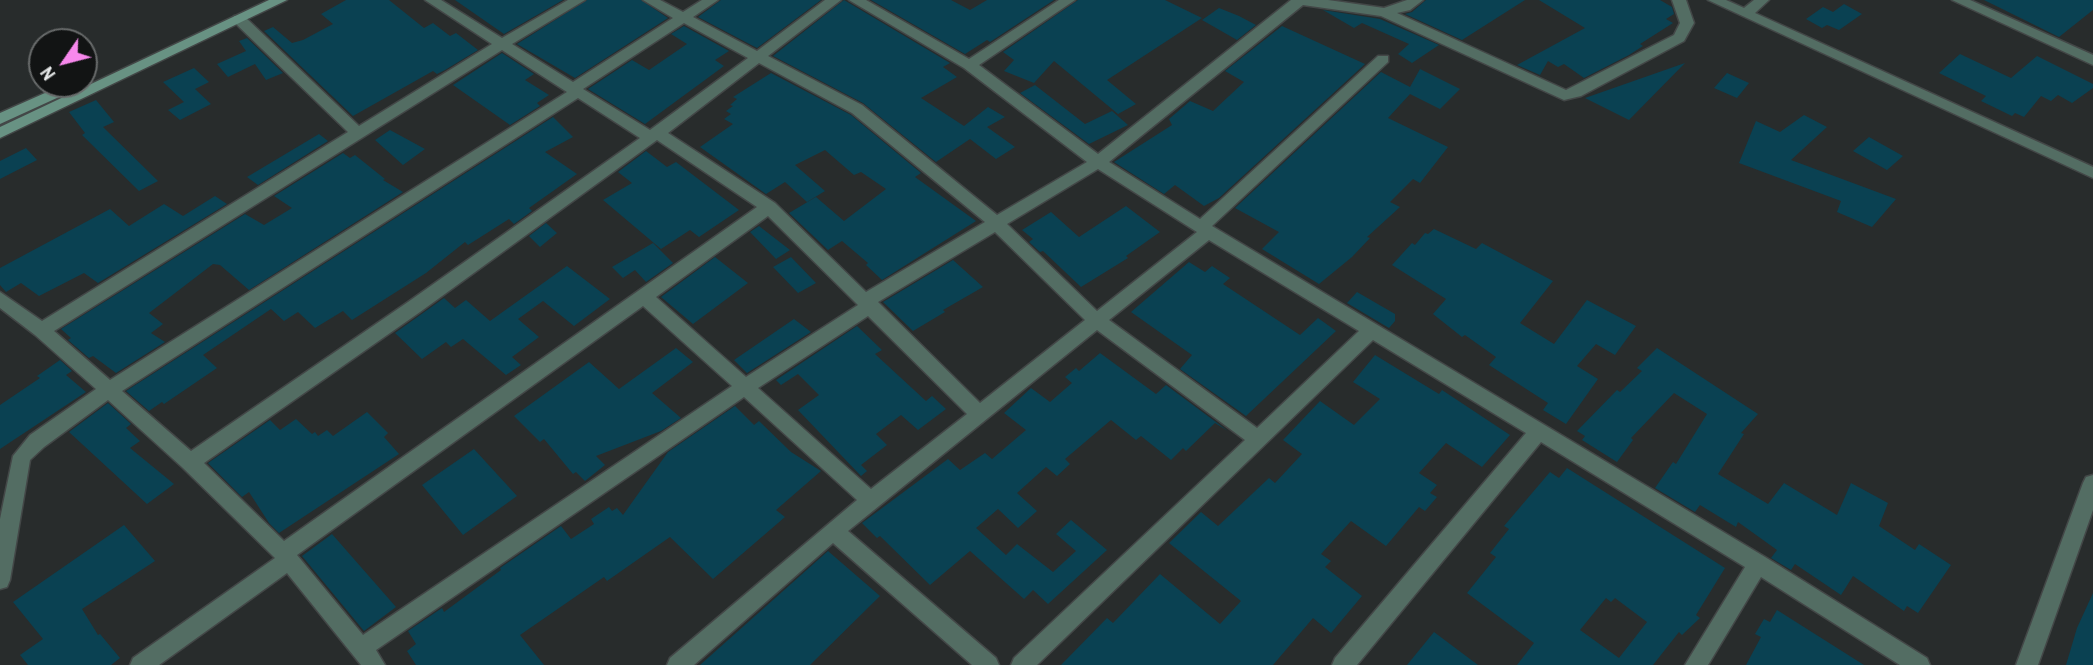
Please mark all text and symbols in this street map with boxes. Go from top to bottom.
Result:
north arrow [28,28,98,98]
text: N [34,62,61,86]

